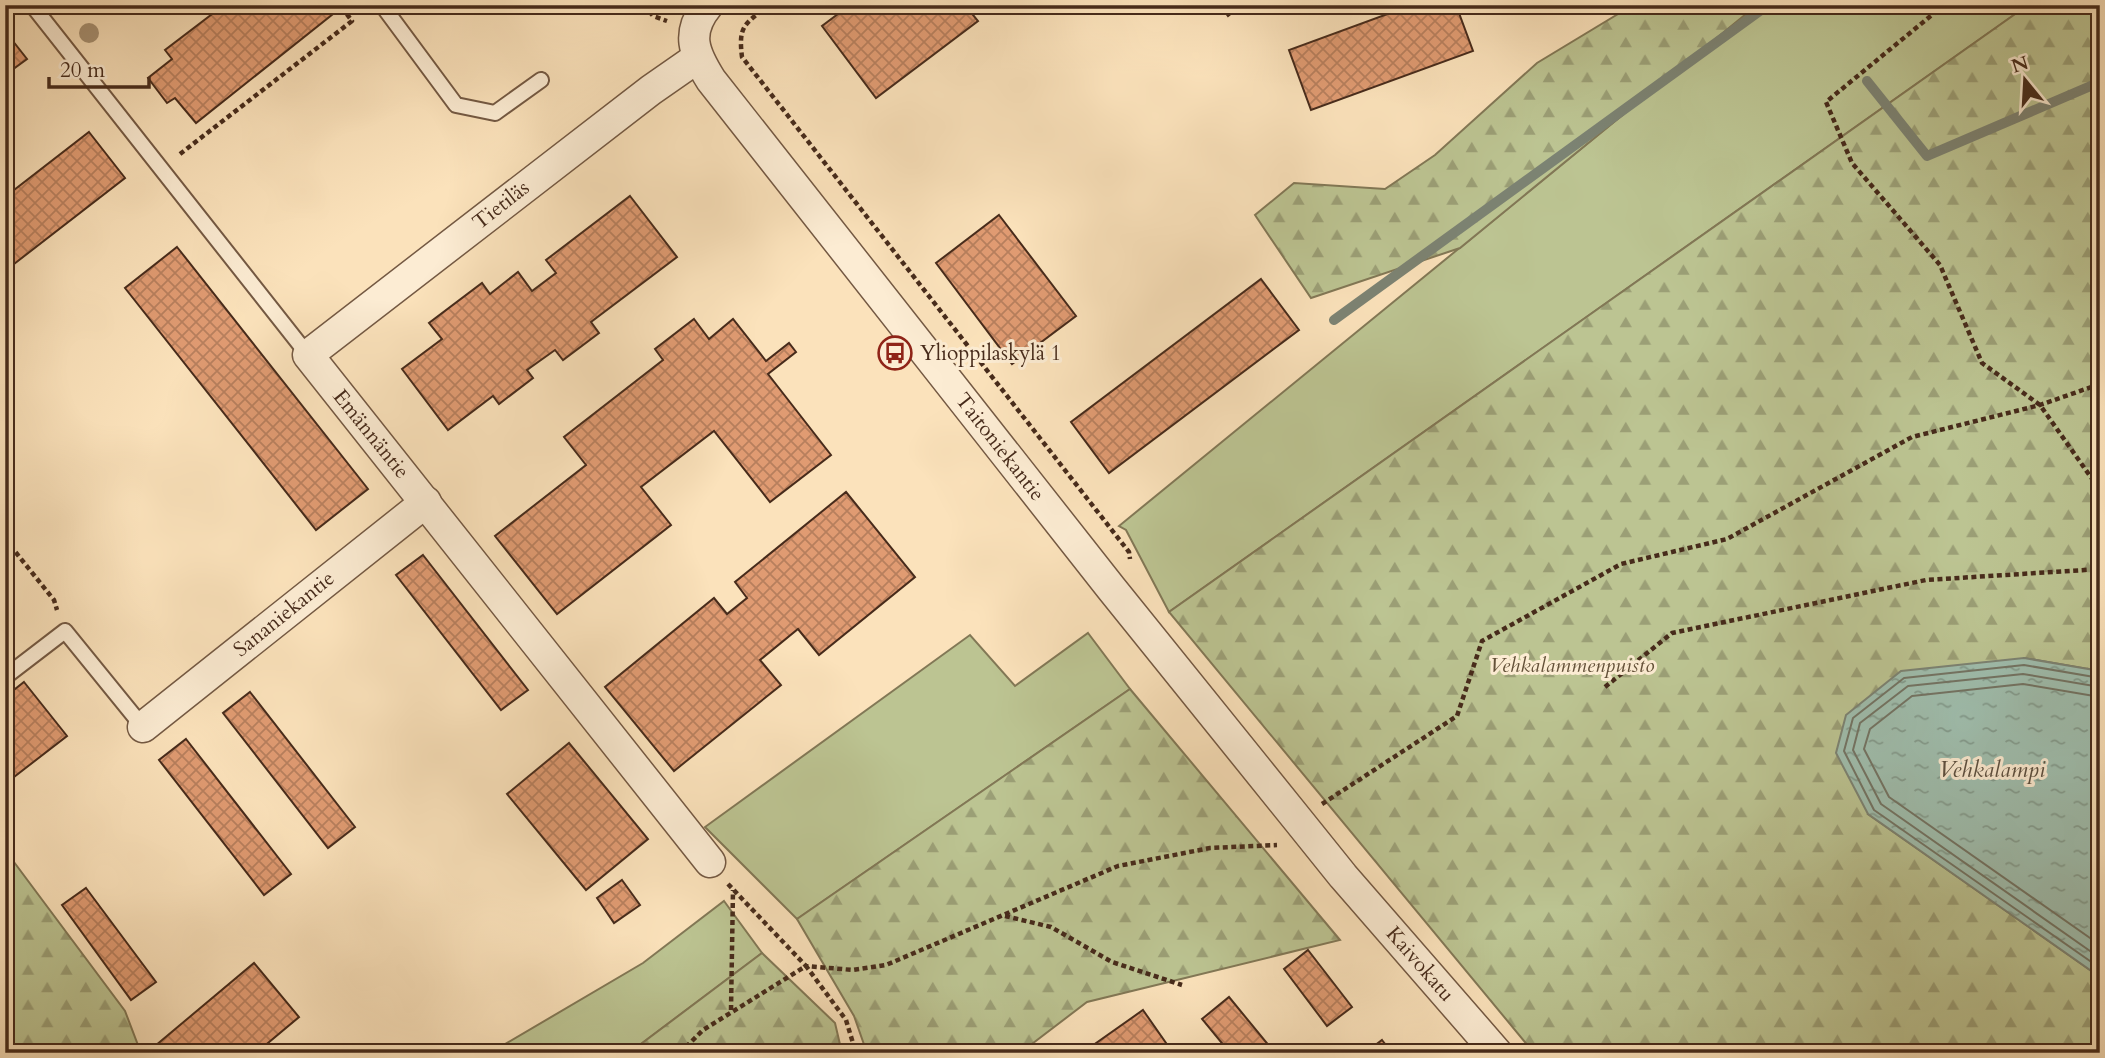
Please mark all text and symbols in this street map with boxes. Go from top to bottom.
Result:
scale bar [49,46,149,90]
north arrow [1990,46,2060,116]
text: N [2008,50,2032,80]
text: 20 m [60,56,105,85]
street label: Tietiläs [466,174,536,236]
bus stop icon: Ylioppilaskylä 1 [876,334,914,372]
place label: Ylioppilaskylä 1 [920,339,1061,368]
street label: Emännäntie [326,383,416,485]
street label: Taitoniekantie [949,387,1051,507]
street label: Sananiekantie [227,564,341,664]
park label: Vehkalammenpuisto [1490,651,1655,680]
water label: Vehkalampi [1939,754,2046,785]
street label: Kaivokatu [1379,920,1461,1008]

